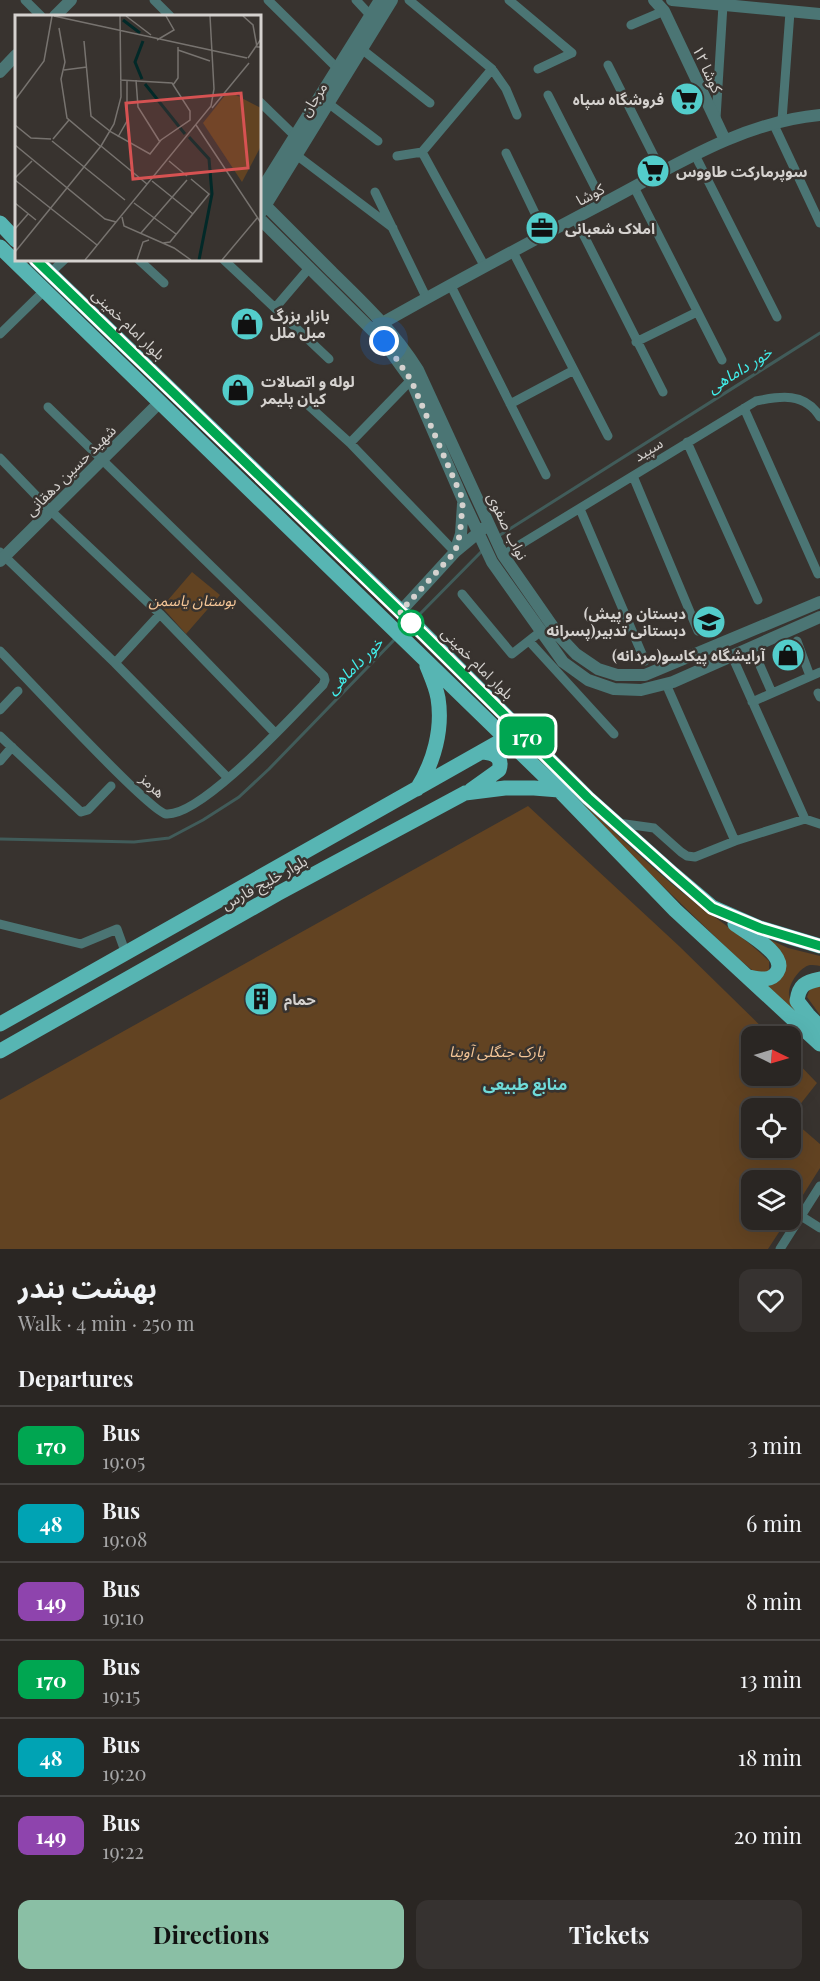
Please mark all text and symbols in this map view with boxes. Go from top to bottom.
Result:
inset map [15,15,261,261]
street label: کوشا ۱۲ [688,42,728,97]
street label: مرجان [295,78,331,120]
supermarket icon: فروشگاه سپاه [669,81,705,117]
place label: فروشگاه سپاه [573,89,664,110]
supermarket icon: سوپرمارکت طاووس [635,153,671,189]
place label: سوپرمارکت طاووس [676,161,807,182]
street label: کوشا [572,178,608,210]
office icon: املاک شعبانی [524,210,560,246]
place label: املاک شعبانی [565,218,655,238]
street label: بلوار امام خمینی [87,284,170,365]
place label: بازار بزرگ مبل ملل [270,305,330,342]
shop icon: بازار بزرگ مبل ملل [229,306,265,342]
your location [369,326,399,356]
water label: خور داماهی [703,341,776,397]
place label: لوله و اتصالات کیان پلیمر [260,371,355,409]
shop icon: لوله و اتصالات کیان پلیمر [220,372,256,408]
street label: شهید حسین دهقانی [20,420,120,520]
street label: سپید [630,432,667,467]
street label: نواب صفوی [483,489,533,563]
park label: بوستان یاسمن [148,590,237,610]
place label: (دبستان و پیش دبستانی تدبیر(پسرانه [546,603,686,641]
school or university icon: (دبستان و پیش دبستانی تدبیر(پسرانه [691,604,727,640]
unlabelled marker [398,610,424,636]
street label: بلوار امام خمینی [436,623,518,705]
water label: خور داماهی [321,632,387,698]
shop icon: (آرایشگاه پیکاسو(مردانه [770,637,806,673]
place label: (آرایشگاه پیکاسو(مردانه [612,645,766,666]
line badge: 170 [492,716,562,756]
text: 170 [511,722,543,750]
street label: هرمز [135,768,170,802]
street label: بلوار خلیج فارس [218,850,312,916]
building icon: حمام [243,981,279,1017]
place label: حمام [284,989,316,1011]
north arrow [741,1026,801,1086]
map controls [741,1026,801,1230]
park label: پارک جنگلی آوینا [449,1041,545,1062]
district label: منابع طبیعی [483,1073,567,1097]
button: locate [741,1098,801,1158]
button: layers [741,1170,801,1230]
text: بهشت بندر [18,1268,157,1305]
button: heart [739,1269,802,1332]
text: Walk · 4 min · 250 m [18,1309,195,1336]
text: Departures [18,1363,133,1393]
text: Bus [102,1417,140,1447]
text: 3 min [747,1430,802,1460]
text: 170 [35,1431,67,1459]
text: 19:05 [102,1447,145,1474]
text: Bus [102,1495,140,1525]
text: 6 min [746,1508,802,1538]
text: 48 [40,1509,62,1537]
text: 19:08 [102,1525,147,1552]
text: Bus [102,1573,140,1603]
text: 8 min [746,1586,802,1616]
text: 149 [36,1587,66,1615]
text: 19:10 [102,1603,144,1630]
text: Bus [102,1651,140,1681]
text: 13 min [740,1664,802,1694]
text: 170 [35,1665,67,1693]
text: 19:15 [102,1681,140,1708]
text: Bus [102,1729,140,1759]
text: 18 min [738,1742,802,1772]
text: 48 [40,1743,62,1771]
text: 19:20 [102,1759,146,1786]
text: Bus [102,1807,140,1837]
text: 20 min [734,1820,802,1850]
text: 149 [36,1821,66,1849]
text: 19:22 [102,1837,144,1864]
button: Directions [18,1900,404,1969]
button: Tickets [416,1900,802,1969]

